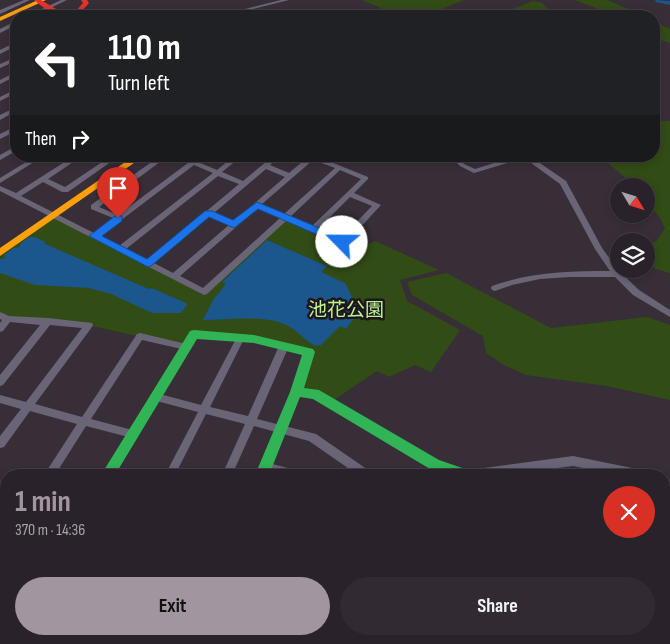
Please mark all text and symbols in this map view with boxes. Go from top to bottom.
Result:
text: 110 m [108,27,181,70]
icon: left [25,30,90,95]
text: Turn left [108,70,170,97]
icon: right [66,125,94,153]
text: Then [25,128,56,151]
pin [97,167,139,218]
icon: arrive [104,174,132,202]
north arrow [610,178,655,222]
map controls [610,178,655,278]
position arrow [315,215,367,267]
button: layers [610,233,655,278]
park label: 池花公園 [308,299,384,322]
text: 1 min [15,484,71,520]
button: close [603,486,655,538]
text: 370 m · 14:36 [15,521,85,540]
button: Exit [15,577,330,635]
button: Share [340,577,655,635]

